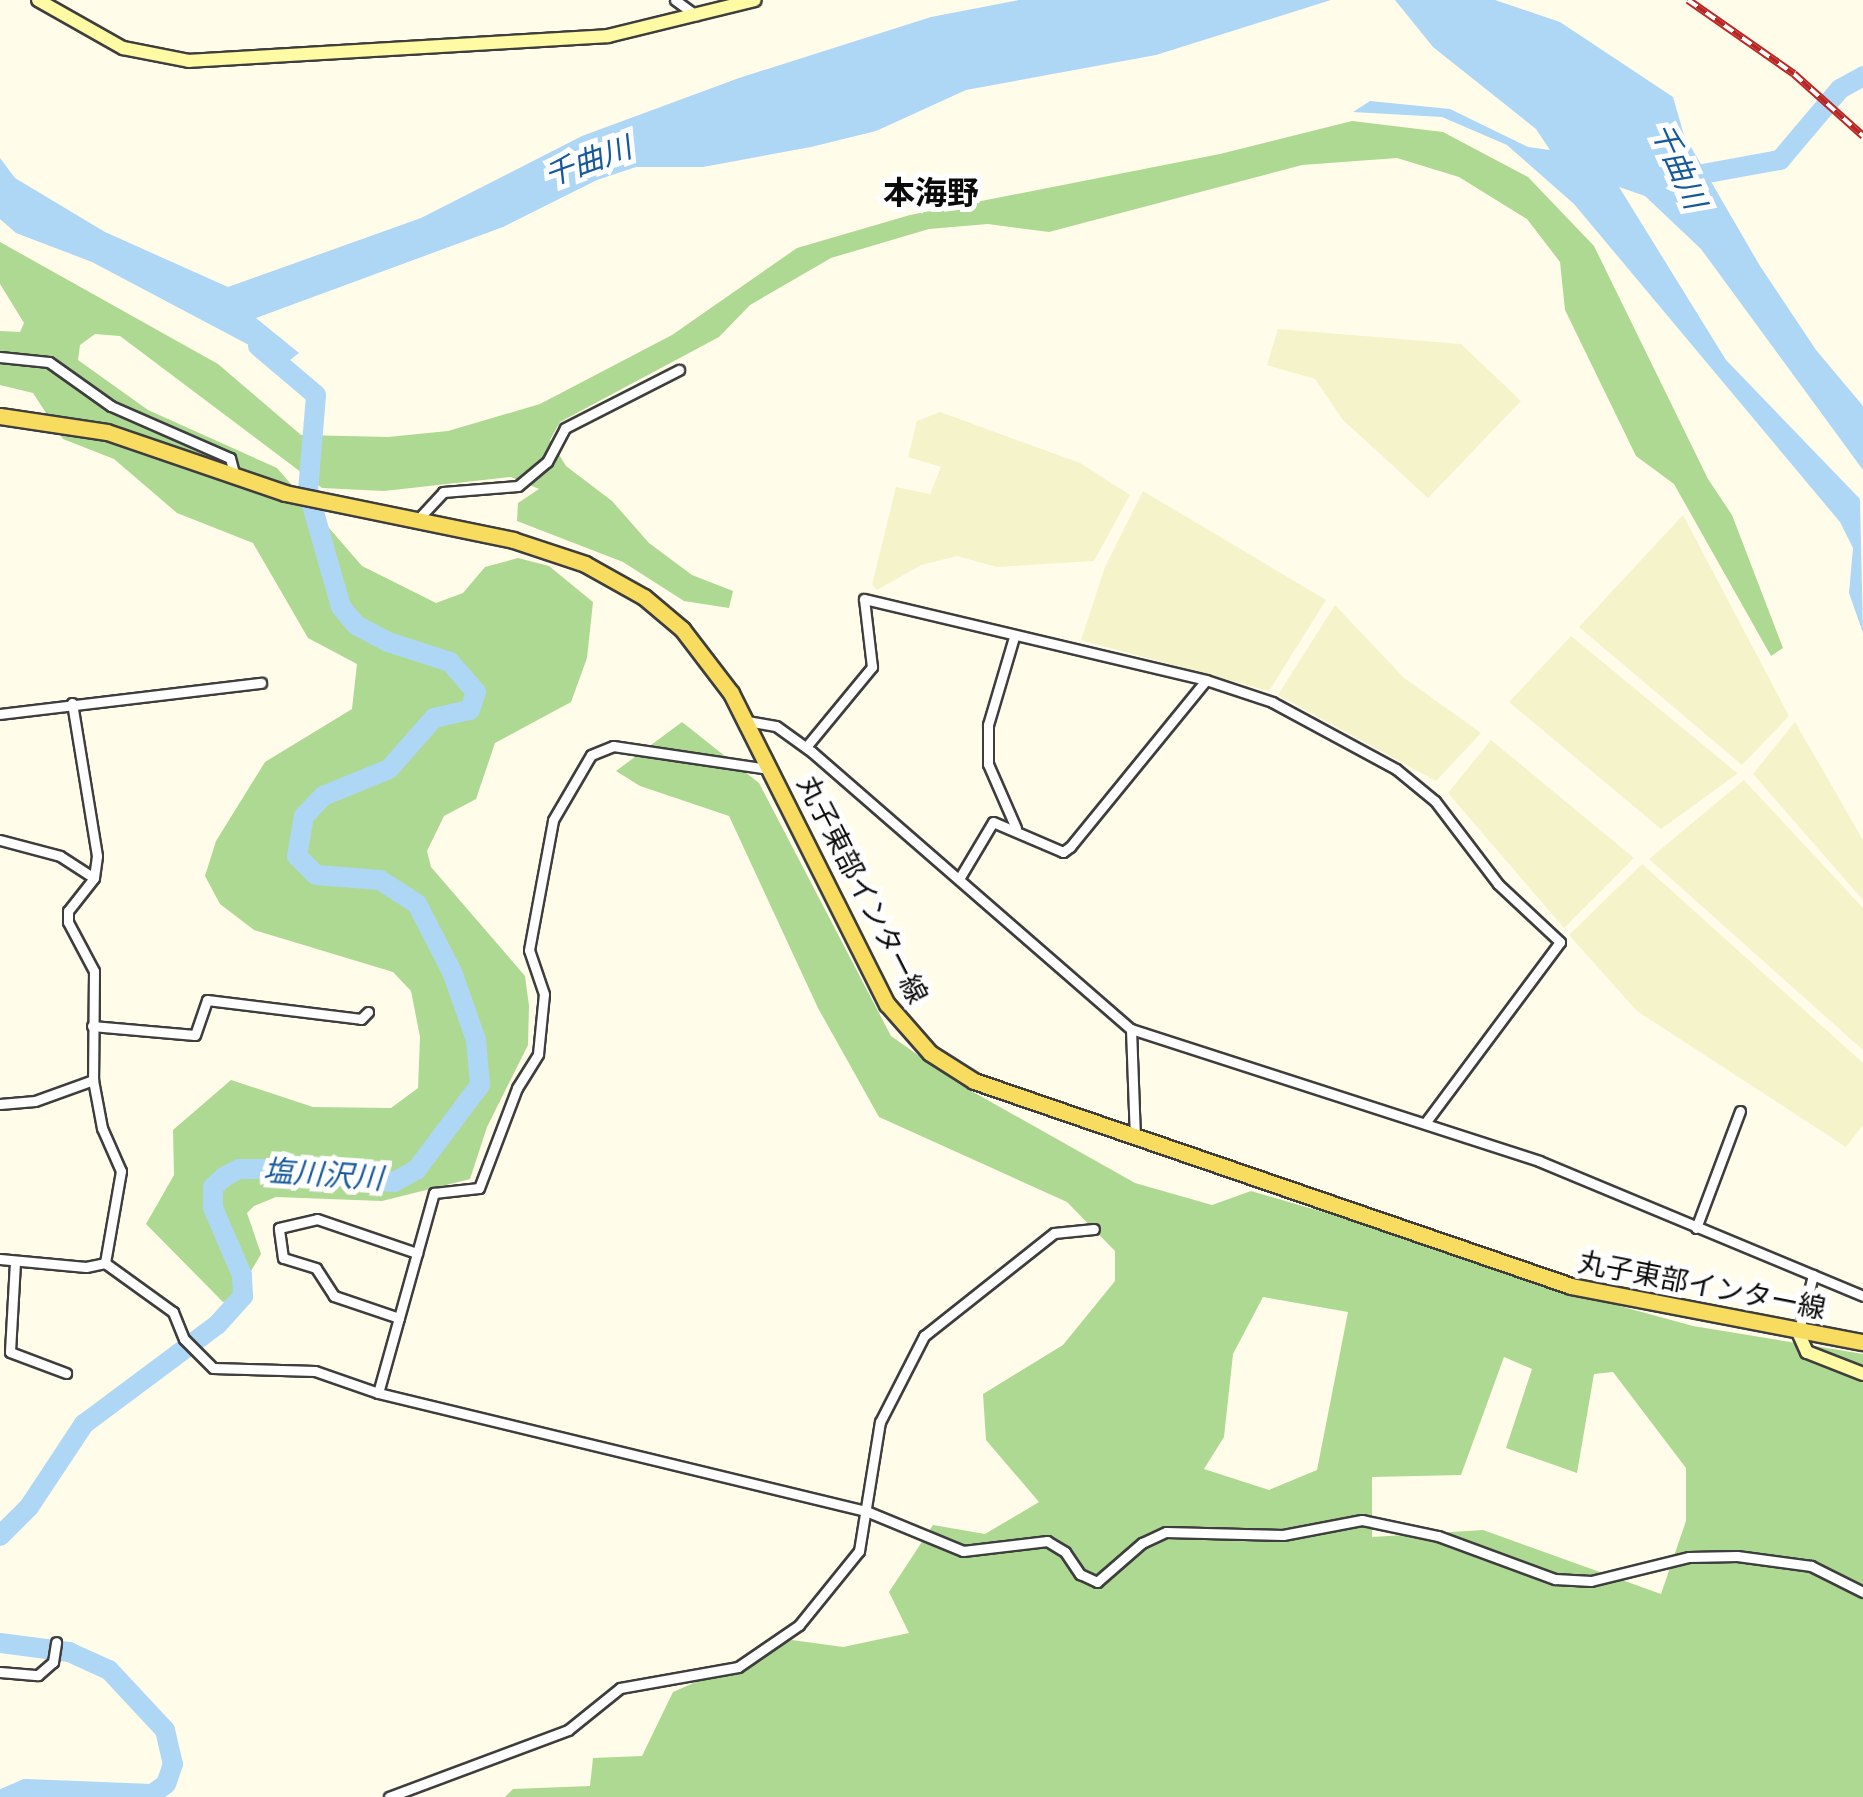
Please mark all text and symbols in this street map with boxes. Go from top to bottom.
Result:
water label: 千曲川 [1643,118,1713,214]
water label: 千曲川 [540,130,636,194]
district label: 本海野 [883,174,979,212]
street label: 丸子東部インター線 [790,770,934,1010]
water label: 塩川沢川 [262,1153,384,1197]
street label: 丸子東部インター線 [1575,1245,1829,1327]

